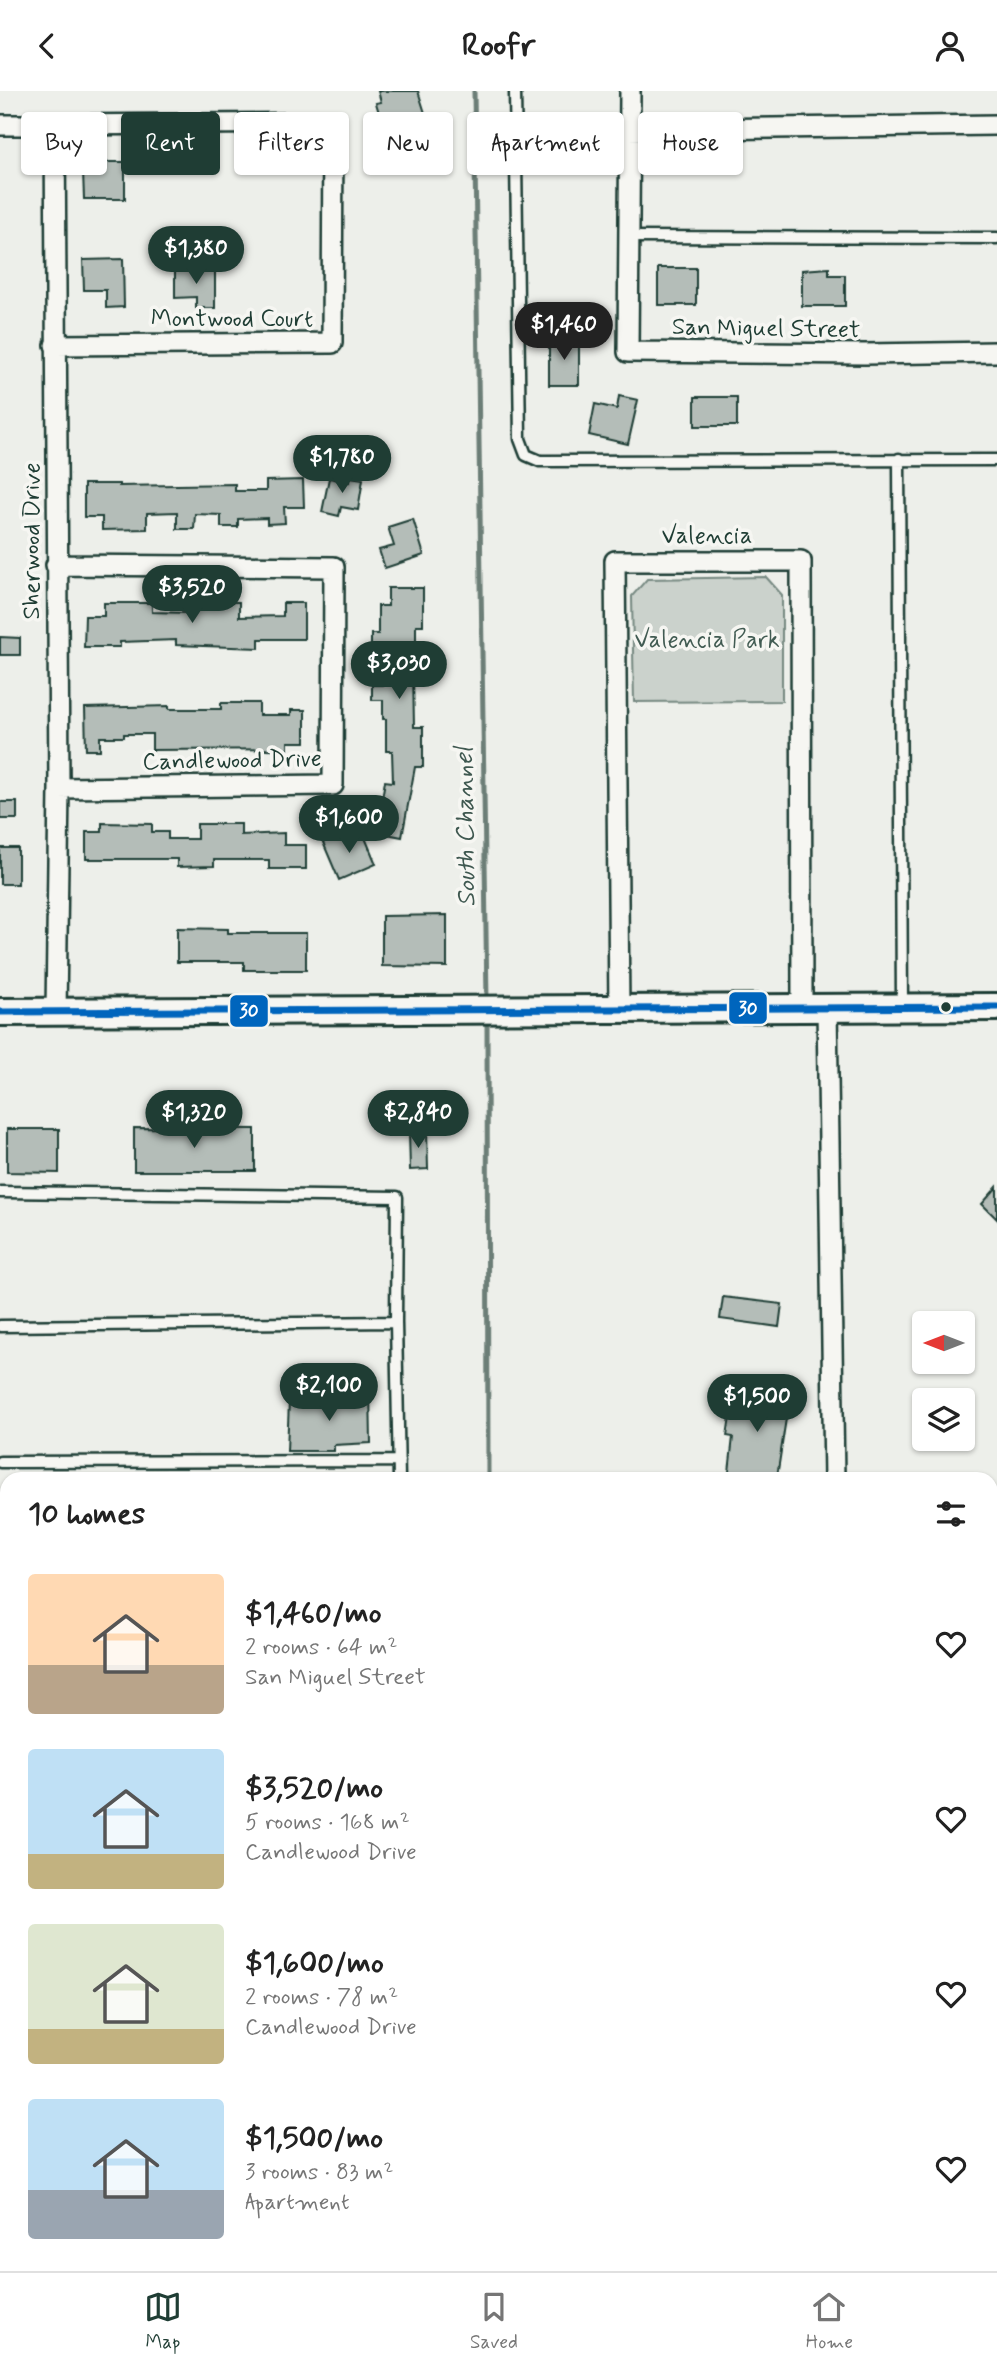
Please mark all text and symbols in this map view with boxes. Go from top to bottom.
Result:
text: Roofr [462,25,535,67]
icon: back [28,27,66,65]
icon: person [931,27,969,65]
chip: Buy [21,112,107,175]
chip: Rent [121,112,220,175]
chip: Filters [234,112,349,175]
chip: New [363,112,453,175]
chip: Apartment [467,112,624,175]
chip: House [638,112,743,175]
pin: $1,380 [139,227,253,286]
text: $1,380 [164,234,228,264]
pin: $1,460 [507,303,621,362]
street label: Montwood Court [151,304,313,335]
text: $1,460 [531,310,597,340]
street label: San Miguel Street [671,312,861,346]
pin: $1,780 [285,435,399,495]
text: $1,780 [309,443,375,473]
street label: Sherwood Drive [17,462,48,620]
street label: Valencia [662,521,752,552]
pin: $3,520 [135,566,249,625]
text: $3,520 [158,573,226,603]
park label: Valencia Park [634,625,780,656]
pin: $3,030 [342,641,456,701]
text: $3,030 [367,649,431,679]
street label: Candlewood Drive [142,744,322,778]
water label: South Channel [448,744,484,907]
pin: $1,600 [292,795,406,855]
text: $1,600 [315,803,383,833]
line badge: 30 [728,991,768,1025]
line badge: 30 [229,994,269,1028]
text: 30 [738,997,758,1022]
text: 30 [239,999,259,1024]
unlabelled marker [939,1000,953,1014]
pin: $1,320 [137,1091,251,1150]
pin: $2,840 [361,1091,475,1150]
text: $1,320 [161,1098,227,1128]
text: $2,840 [384,1098,452,1128]
north arrow [912,1311,975,1374]
map controls [912,1311,975,1451]
pin: $2,100 [272,1363,386,1423]
text: $2,100 [296,1371,362,1401]
pin: $1,500 [700,1375,814,1434]
text: $1,500 [723,1382,791,1412]
button: layers [912,1388,975,1451]
text: 10 homes [28,1495,145,1534]
icon: filters [932,1495,970,1533]
text: $1,460/mo [245,1594,381,1633]
icon: home [84,1602,168,1686]
icon: heart [932,1625,970,1663]
text: 2 rooms · 64 m² [245,1633,397,1663]
text: San Miguel Street [245,1663,426,1693]
text: $3,520/mo [245,1769,383,1808]
icon: home [84,1777,168,1861]
icon: heart [932,1800,970,1838]
text: 5 rooms · 168 m² [245,1808,410,1838]
text: Candlewood Drive [245,1838,417,1868]
text: $1,600/mo [245,1944,384,1983]
icon: home [84,1952,168,2036]
icon: heart [932,1975,970,2013]
text: 2 rooms · 78 m² [245,1983,398,2013]
text: Candlewood Drive [245,2013,417,2043]
text: $1,500/mo [245,2119,383,2158]
icon: home [84,2127,168,2211]
icon: heart [932,2150,970,2188]
text: 3 rooms · 83 m² [245,2158,393,2188]
text: Apartment [245,2188,350,2218]
tab: Map [144,2288,182,2355]
tab: Saved [470,2288,518,2355]
tab: Home [806,2288,853,2355]

